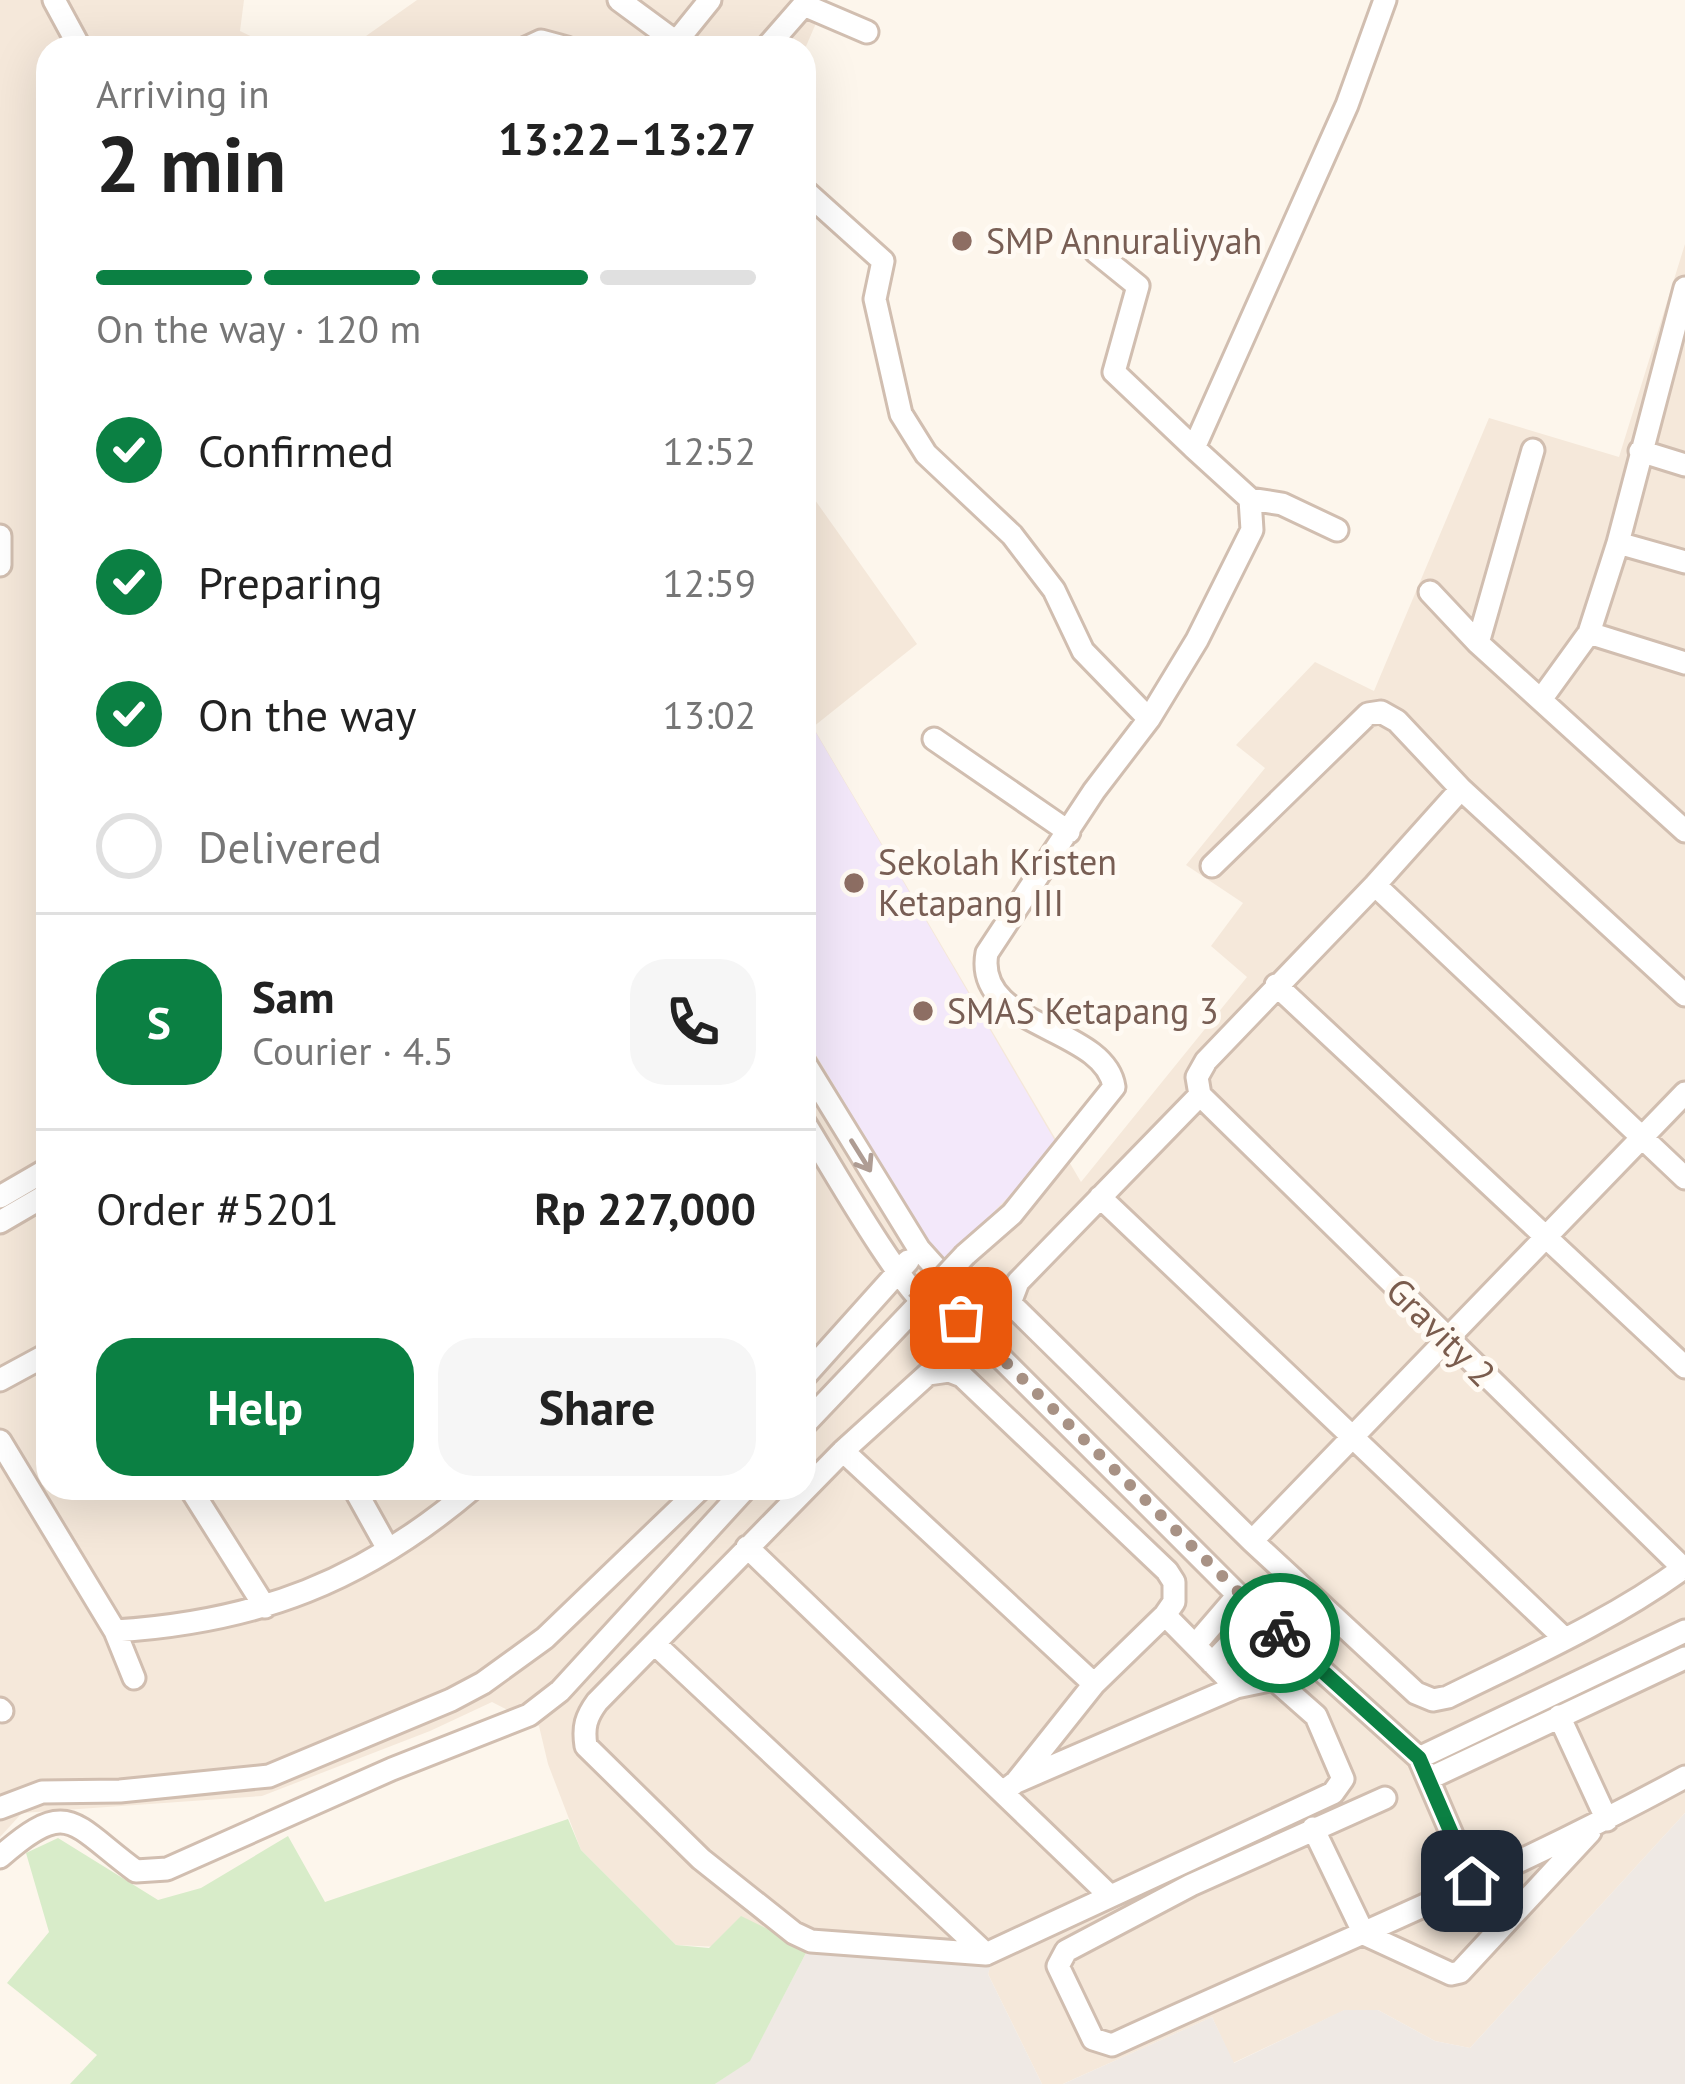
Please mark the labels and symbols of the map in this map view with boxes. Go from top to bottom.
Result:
place label: SMP Annuraliyyah [986,217,1262,264]
marker: SMP Annuraliyyah [949,228,975,254]
place label: Sekolah Kristen Ketapang III [878,838,1117,926]
marker: Sekolah Kristen Ketapang III [841,870,867,896]
place label: SMAS Ketapang 3 [947,987,1219,1034]
marker: SMAS Ketapang 3 [910,998,936,1024]
one-way arrow [848,1139,873,1173]
pin [910,1267,1012,1369]
street label: Gravity 2 [1377,1267,1506,1396]
courier [1220,1573,1340,1693]
pin [1421,1830,1523,1932]

